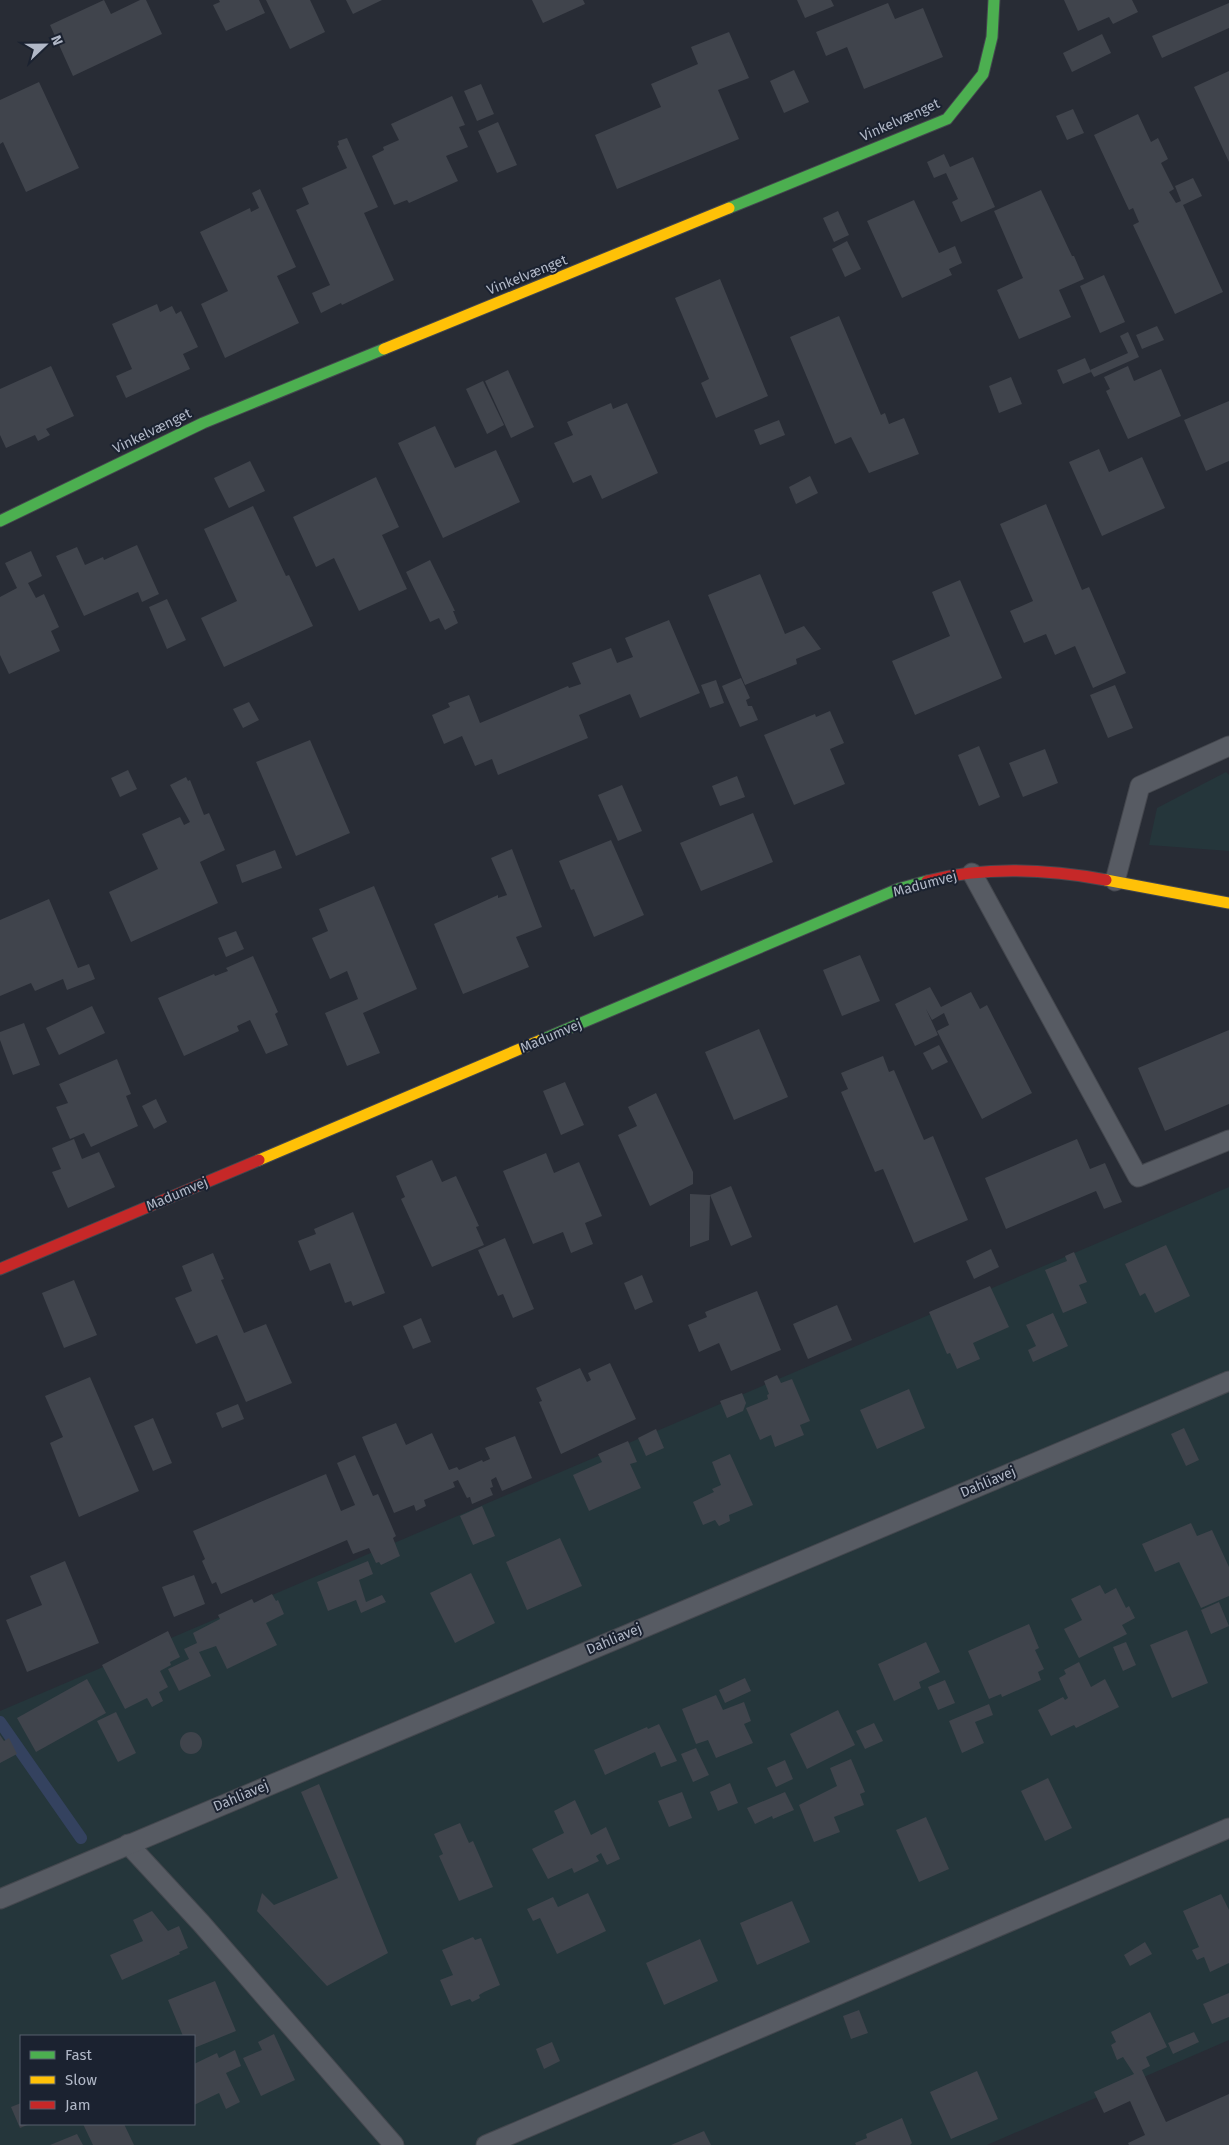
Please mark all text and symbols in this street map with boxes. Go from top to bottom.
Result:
north arrow [20,20,70,70]
text: N [47,33,66,48]
street label: Vinkelvænget [858,95,943,145]
street label: Vinkelvænget [484,251,570,299]
street label: Vinkelvænget [110,404,195,457]
street label: Madumvej [891,867,959,901]
street label: Madumvej [518,1015,584,1057]
street label: Madumvej [144,1173,210,1215]
street label: Dahliavej [958,1463,1018,1501]
street label: Dahliavej [584,1620,644,1658]
street label: Dahliavej [211,1777,271,1815]
legend [20,2035,195,2125]
text: Fast [65,2046,92,2064]
text: Slow [65,2071,97,2089]
text: Jam [65,2096,91,2114]

